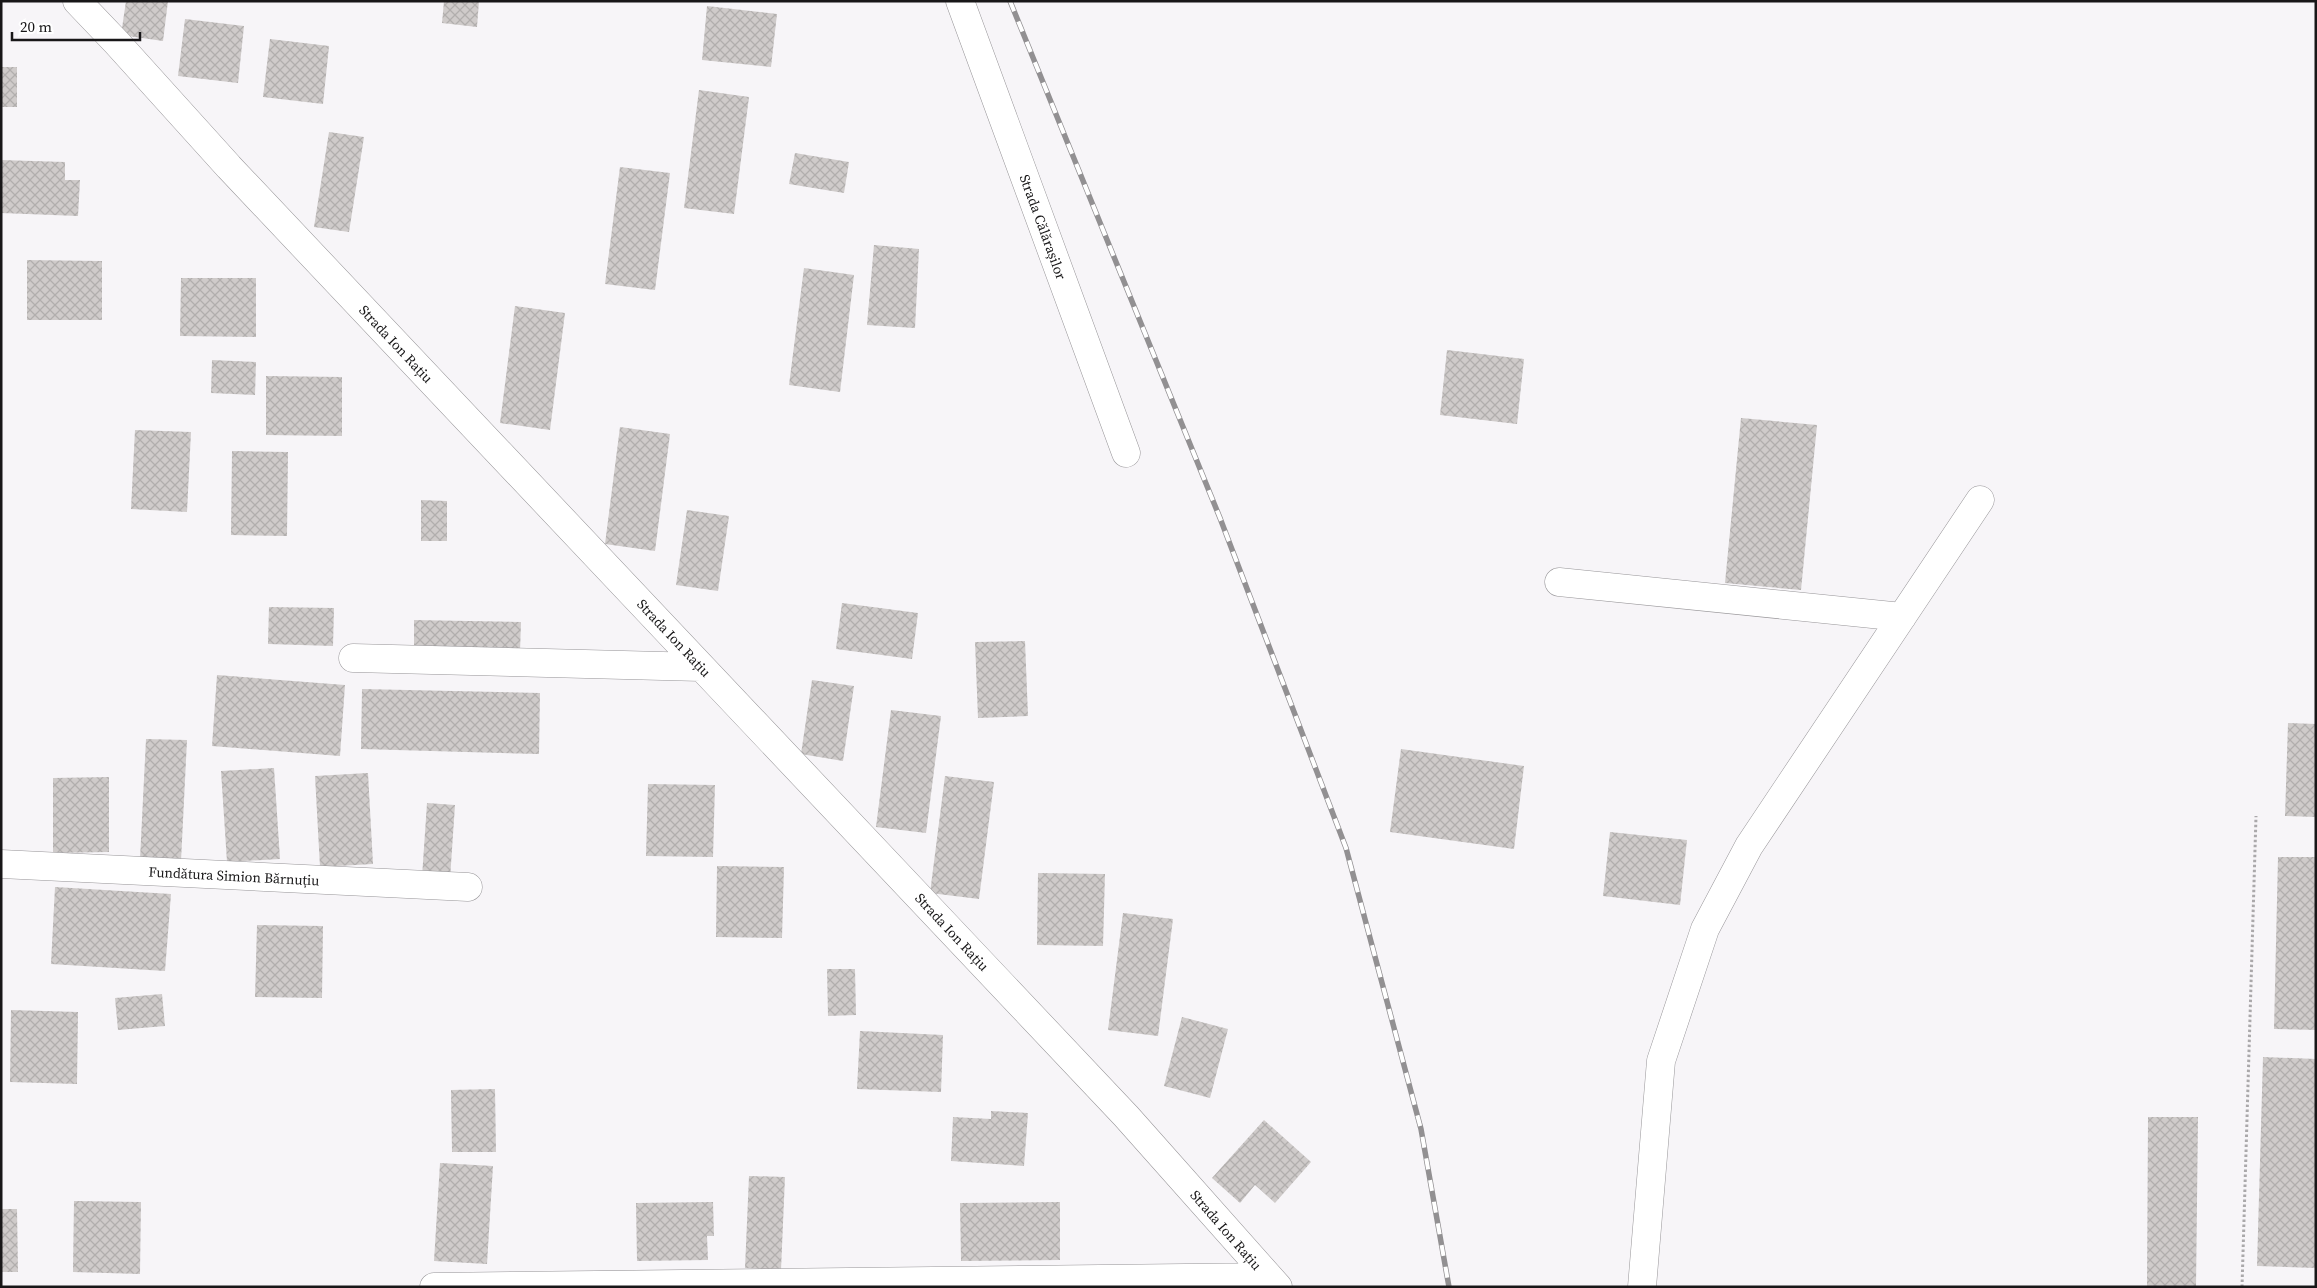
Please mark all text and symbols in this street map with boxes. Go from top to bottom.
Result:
scale bar [12,10,140,42]
text: 20 m [20,16,52,37]
street label: Strada Călărașilor [1015,172,1071,282]
street label: Strada Ion Rațiu [355,301,437,387]
street label: Strada Ion Rațiu [633,595,715,681]
street label: Fundătura Simion Bărnuțiu [148,862,320,890]
street label: Strada Ion Rațiu [911,889,993,975]
street label: Strada Ion Rațiu [1186,1186,1266,1274]

